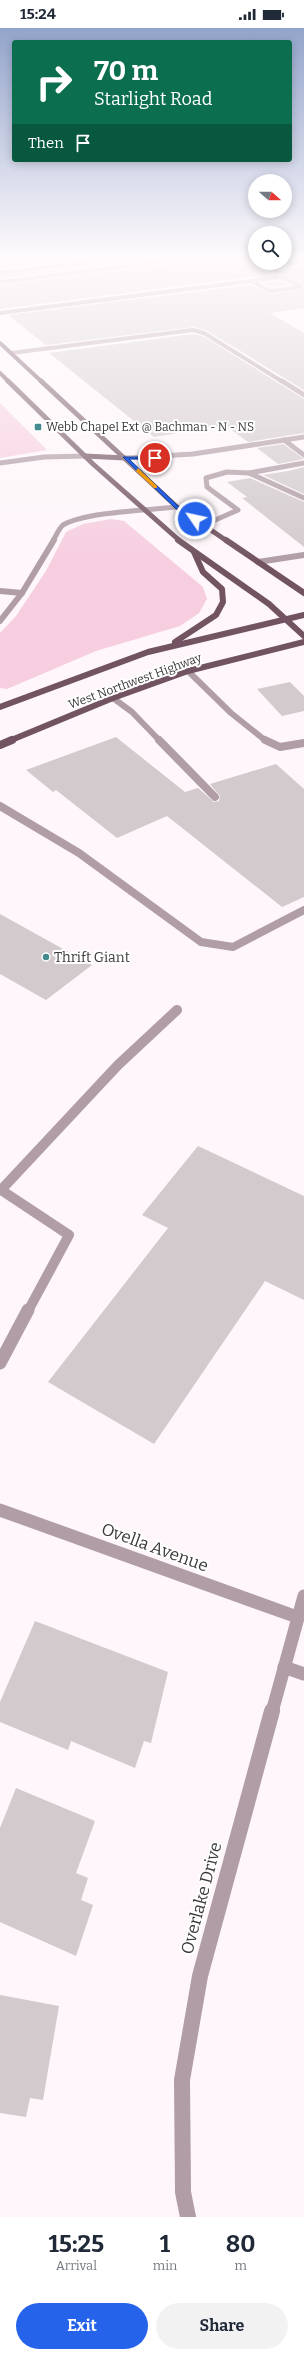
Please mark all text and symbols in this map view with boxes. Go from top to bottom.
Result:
text: 15:24 [20,5,56,23]
text: 70 m [94,54,158,87]
icon: right [28,56,80,108]
text: Starlight Road [94,88,212,110]
icon: arrive [72,132,94,154]
text: Then [28,134,64,152]
north arrow [248,174,292,218]
map controls [248,174,292,270]
button: search [248,226,292,270]
place label: Webb Chapel Ext @ Bachman - N - NS [46,420,254,434]
marker: Webb Chapel Ext @ Bachman - N - NS [33,422,43,432]
pin [138,441,172,475]
icon: arrive [144,447,166,469]
position arrow [174,498,216,540]
street label: West Northwest Highway [67,650,204,712]
place label: Thrift Giant [54,949,130,966]
marker: Thrift Giant [41,952,51,962]
street label: Ovella Avenue [98,1518,211,1577]
street label: Overlake Drive [176,1840,227,1956]
text: 15:25 [49,2230,104,2258]
text: 1 [160,2230,170,2258]
text: 80 [226,2230,255,2258]
text: Arrival [56,2258,97,2273]
text: min [153,2258,177,2273]
text: m [234,2258,247,2273]
button: Exit [16,2303,148,2349]
button: Share [156,2303,288,2349]

